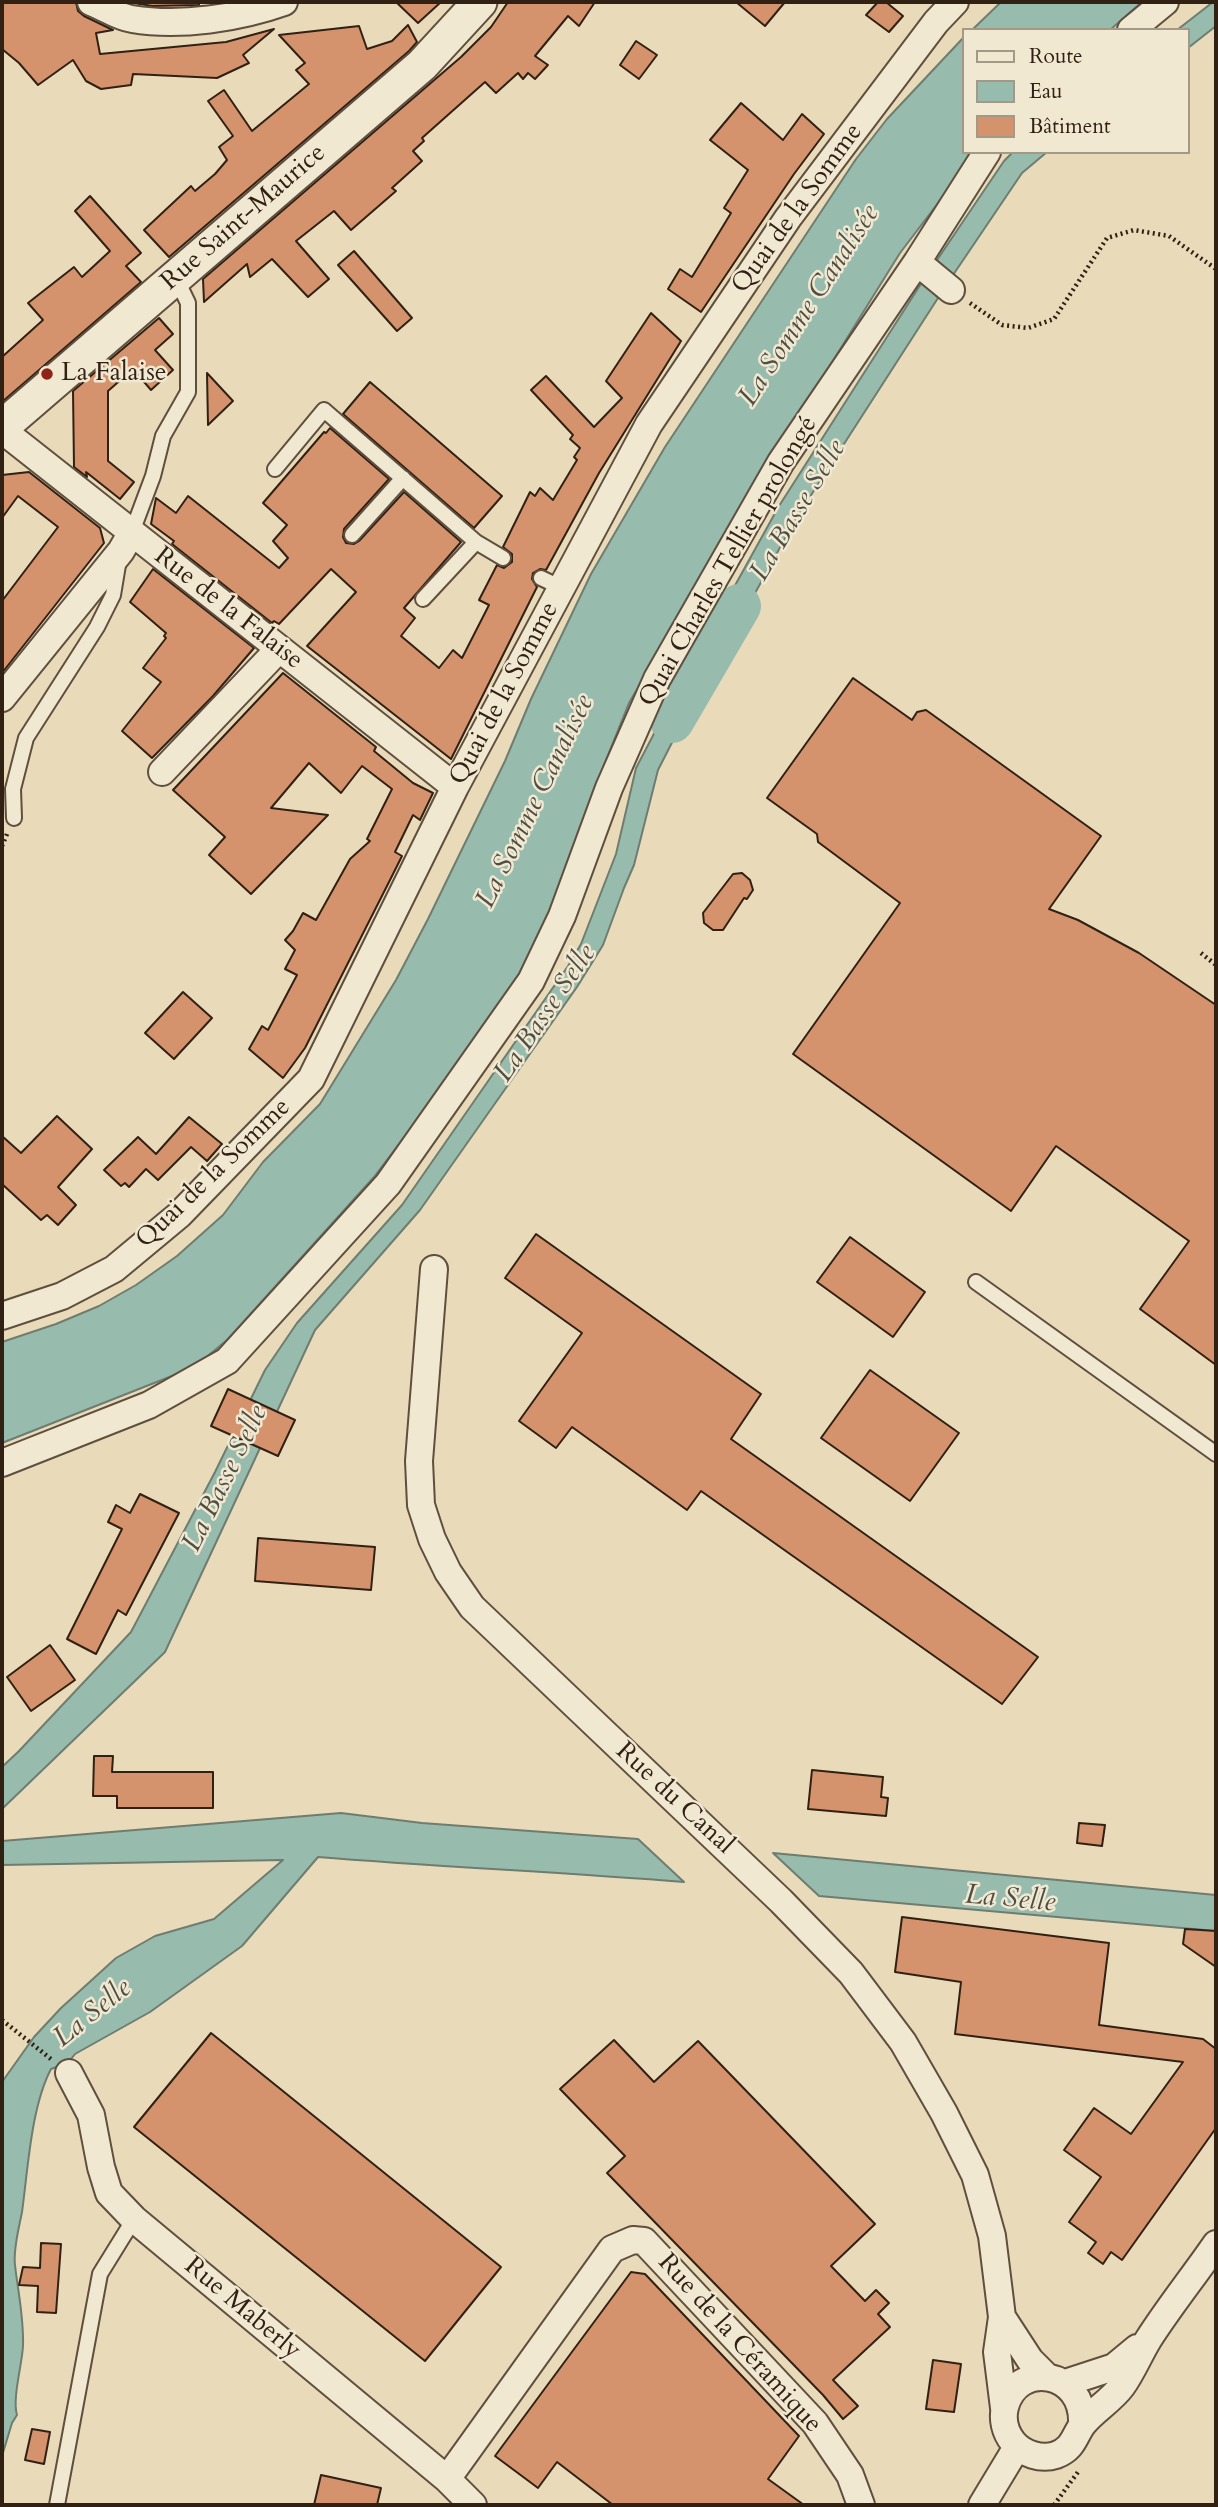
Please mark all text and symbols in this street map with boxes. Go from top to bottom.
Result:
legend [962,28,1190,154]
text: Route [1029,42,1083,71]
text: Eau [1029,77,1063,106]
text: Bâtiment [1029,112,1111,141]
street label: Quai de la Somme [726,118,870,300]
street label: Rue Saint-Maurice [155,138,333,298]
water label: La Somme Canalisée [733,199,887,413]
place label: La Falaise [61,358,167,390]
marker: La Falaise [39,366,55,382]
street label: Quai Charles Tellier prolongé [633,411,825,713]
water label: La Basse Selle [744,434,854,588]
street label: Rue de la Falaise [147,541,309,677]
street label: Quai de la Somme [444,597,566,791]
water label: La Somme Canalisée [470,690,602,914]
water label: La Basse Selle [488,939,604,1089]
street label: Quai de la Somme [130,1092,298,1256]
water label: La Basse Selle [176,1400,276,1558]
street label: Rue du Canal [609,1736,739,1862]
water label: La Selle [964,1879,1056,1921]
water label: La Selle [47,1973,139,2055]
street label: Rue de la Céramique [650,2248,828,2440]
street label: Rue Maberly [177,2251,307,2367]

